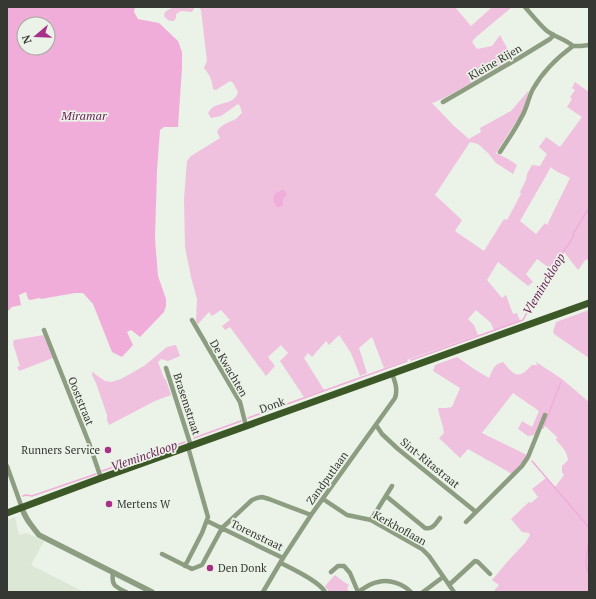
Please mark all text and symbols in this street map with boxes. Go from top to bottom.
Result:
north arrow [16,16,56,56]
text: N [18,32,35,45]
street label: Kleine Rijen [466,41,525,83]
water label: Miramar [60,108,108,123]
water label: Vleminckloop [519,250,568,317]
street label: De Kwachten [207,337,251,400]
street label: Brasemstraat [170,371,204,437]
street label: Ooststraat [65,375,97,427]
street label: Donk [257,394,287,416]
street label: Sint-Ritastraat [398,435,462,491]
water label: Vleminckloop [109,437,180,474]
place label: Runners Service [21,443,100,457]
marker: Runners Service [103,445,113,455]
street label: Zandputlaan [303,448,351,507]
place label: Mertens W [117,497,171,511]
marker: Mertens W [104,499,114,509]
street label: Kerkhoflaan [371,508,430,549]
street label: Torenstraat [228,516,286,554]
place label: Den Donk [218,561,267,575]
marker: Den Donk [205,563,215,573]

